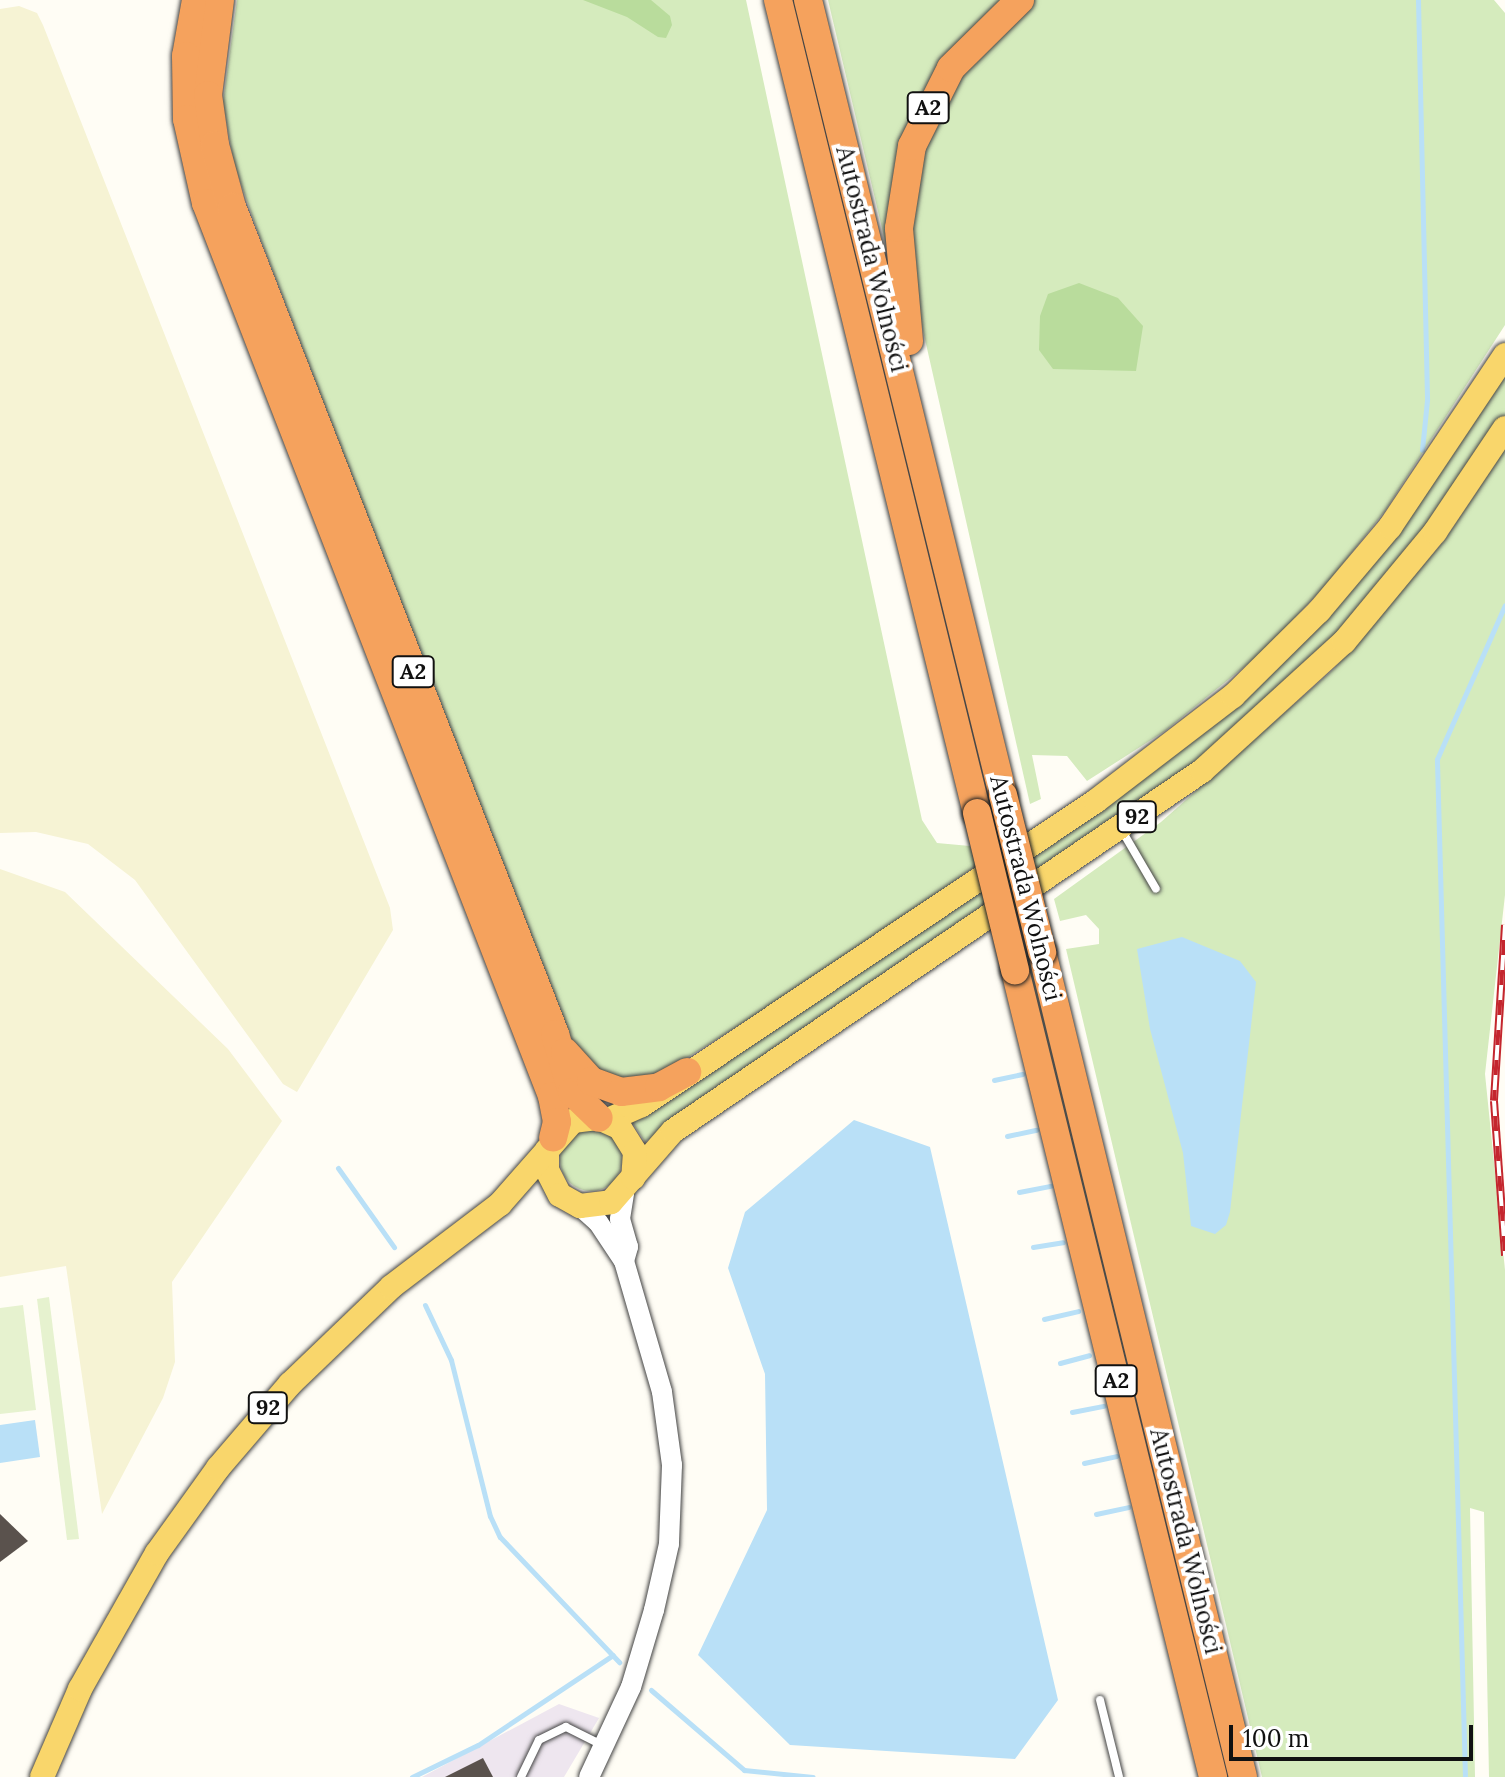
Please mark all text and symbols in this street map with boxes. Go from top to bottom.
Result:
road number: A2 [906,90,950,126]
street label: Autostrada Wolności [830,143,914,375]
road number: A2 [391,654,435,690]
street label: Autostrada Wolności [984,772,1068,1004]
road number: 92 [1115,799,1159,835]
road number: A2 [1094,1363,1138,1399]
road number: 92 [246,1390,290,1426]
street label: Autostrada Wolności [1144,1425,1228,1657]
scale bar [1233,1709,1477,1759]
text: 100 m [1243,1723,1309,1754]

